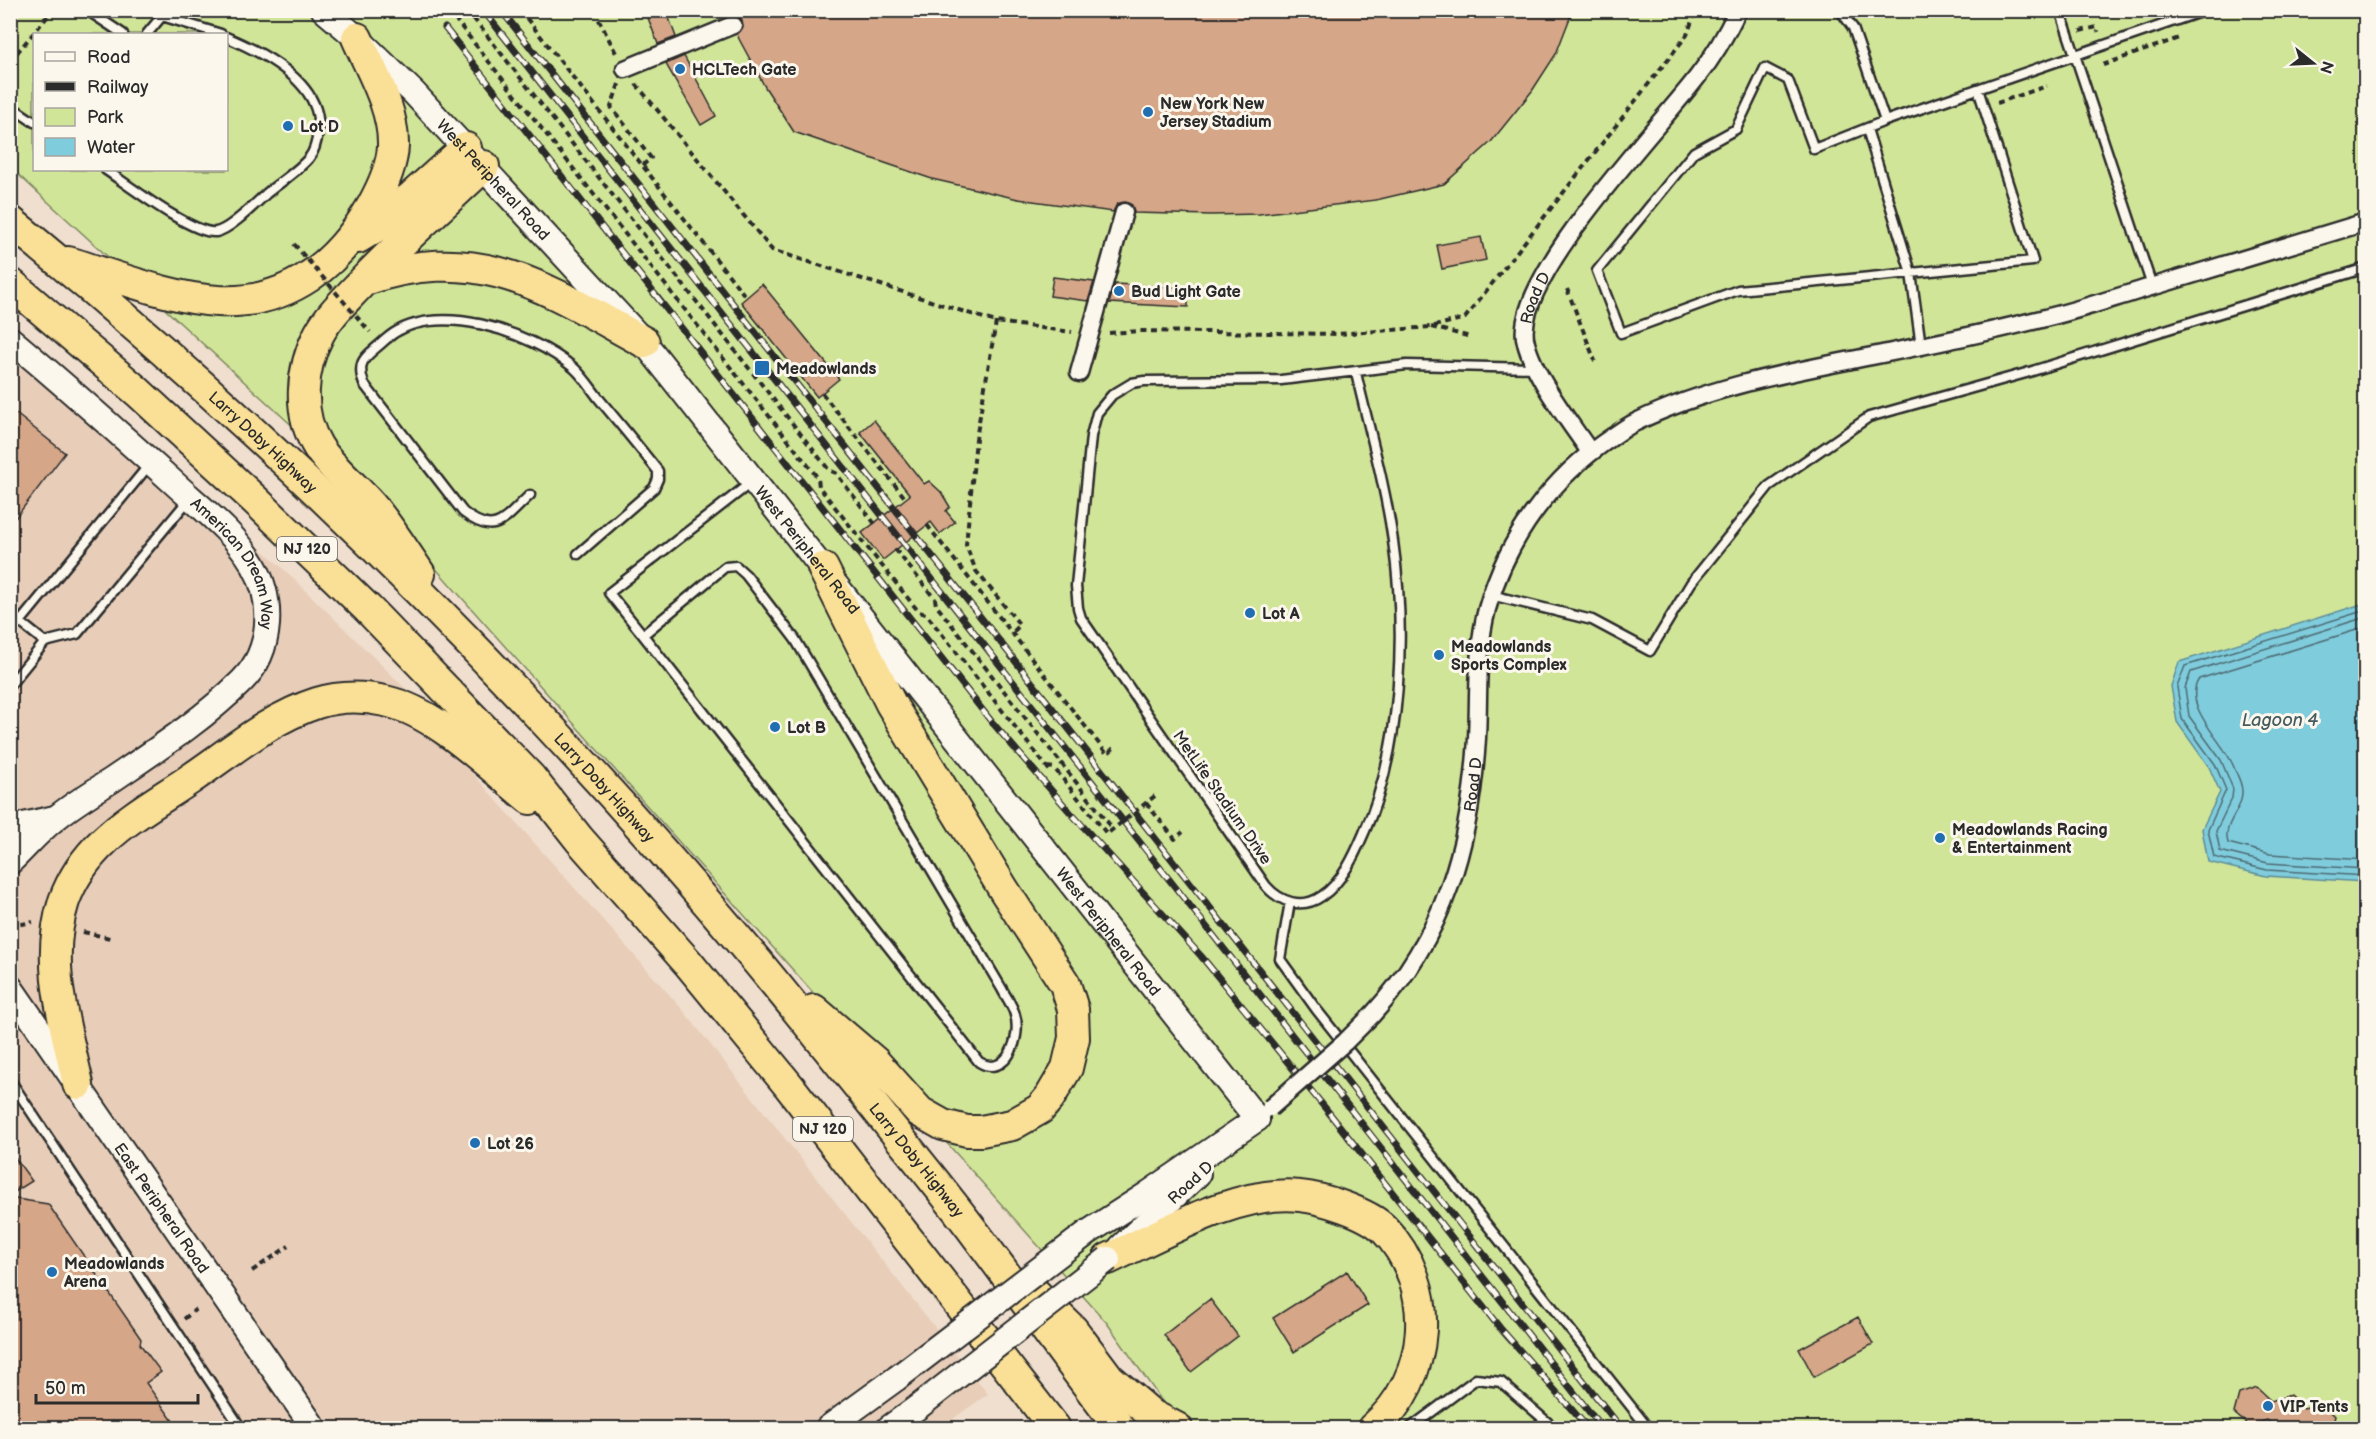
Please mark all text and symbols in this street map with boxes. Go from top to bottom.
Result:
legend [33,33,228,171]
north arrow [2283,33,2343,93]
text: Road [87,47,131,68]
text: N [2315,59,2337,76]
place label: HCLTech Gate [692,61,797,80]
marker: HCLTech Gate [673,62,687,76]
text: Railway [87,77,149,98]
place label: New York New Jersey Stadium [1160,95,1272,132]
marker: New York New Jersey Stadium [1141,105,1155,119]
text: Park [87,107,123,128]
street label: West Peripheral Road [432,116,553,245]
place label: Lot D [300,118,339,137]
marker: Lot D [281,119,295,133]
text: Water [87,137,135,158]
street label: Road D [1517,269,1555,326]
place label: Bud Light Gate [1131,283,1241,302]
marker: Bud Light Gate [1112,284,1126,298]
marker: Meadowlands [753,359,771,377]
place label: Meadowlands [776,360,877,379]
street label: Larry Doby Highway [204,388,321,498]
street label: West Peripheral Road [750,483,863,618]
street label: American Dream Way [186,494,276,631]
road number: NJ 120 [277,537,337,561]
place label: Lot A [1262,605,1300,624]
marker: Lot A [1243,606,1257,620]
place label: Meadowlands Sports Complex [1451,638,1567,675]
marker: Meadowlands Sports Complex [1432,648,1446,662]
water label: Lagoon 4 [2242,710,2319,731]
place label: Lot B [787,719,826,738]
marker: Lot B [768,720,782,734]
street label: MetLife Stadium Drive [1168,727,1275,869]
street label: Larry Doby Highway [549,730,659,847]
street label: Road D [1461,757,1487,813]
place label: Meadowlands Racing & Entertainment [1952,821,2108,858]
marker: Meadowlands Racing & Entertainment [1933,831,1947,845]
street label: West Peripheral Road [1051,864,1164,1000]
street label: Larry Doby Highway [864,1100,968,1222]
road number: NJ 120 [793,1117,853,1141]
place label: Lot 26 [487,1135,534,1154]
marker: Lot 26 [468,1136,482,1150]
street label: East Peripheral Road [109,1140,212,1277]
street label: Road D [1165,1158,1217,1209]
place label: Meadowlands Arena [63,1255,165,1292]
marker: Meadowlands Arena [45,1265,59,1279]
scale bar [36,1367,198,1405]
text: 50 m [45,1378,86,1399]
place label: VIP Tents [2280,1398,2348,1417]
marker: VIP Tents [2261,1399,2275,1413]

